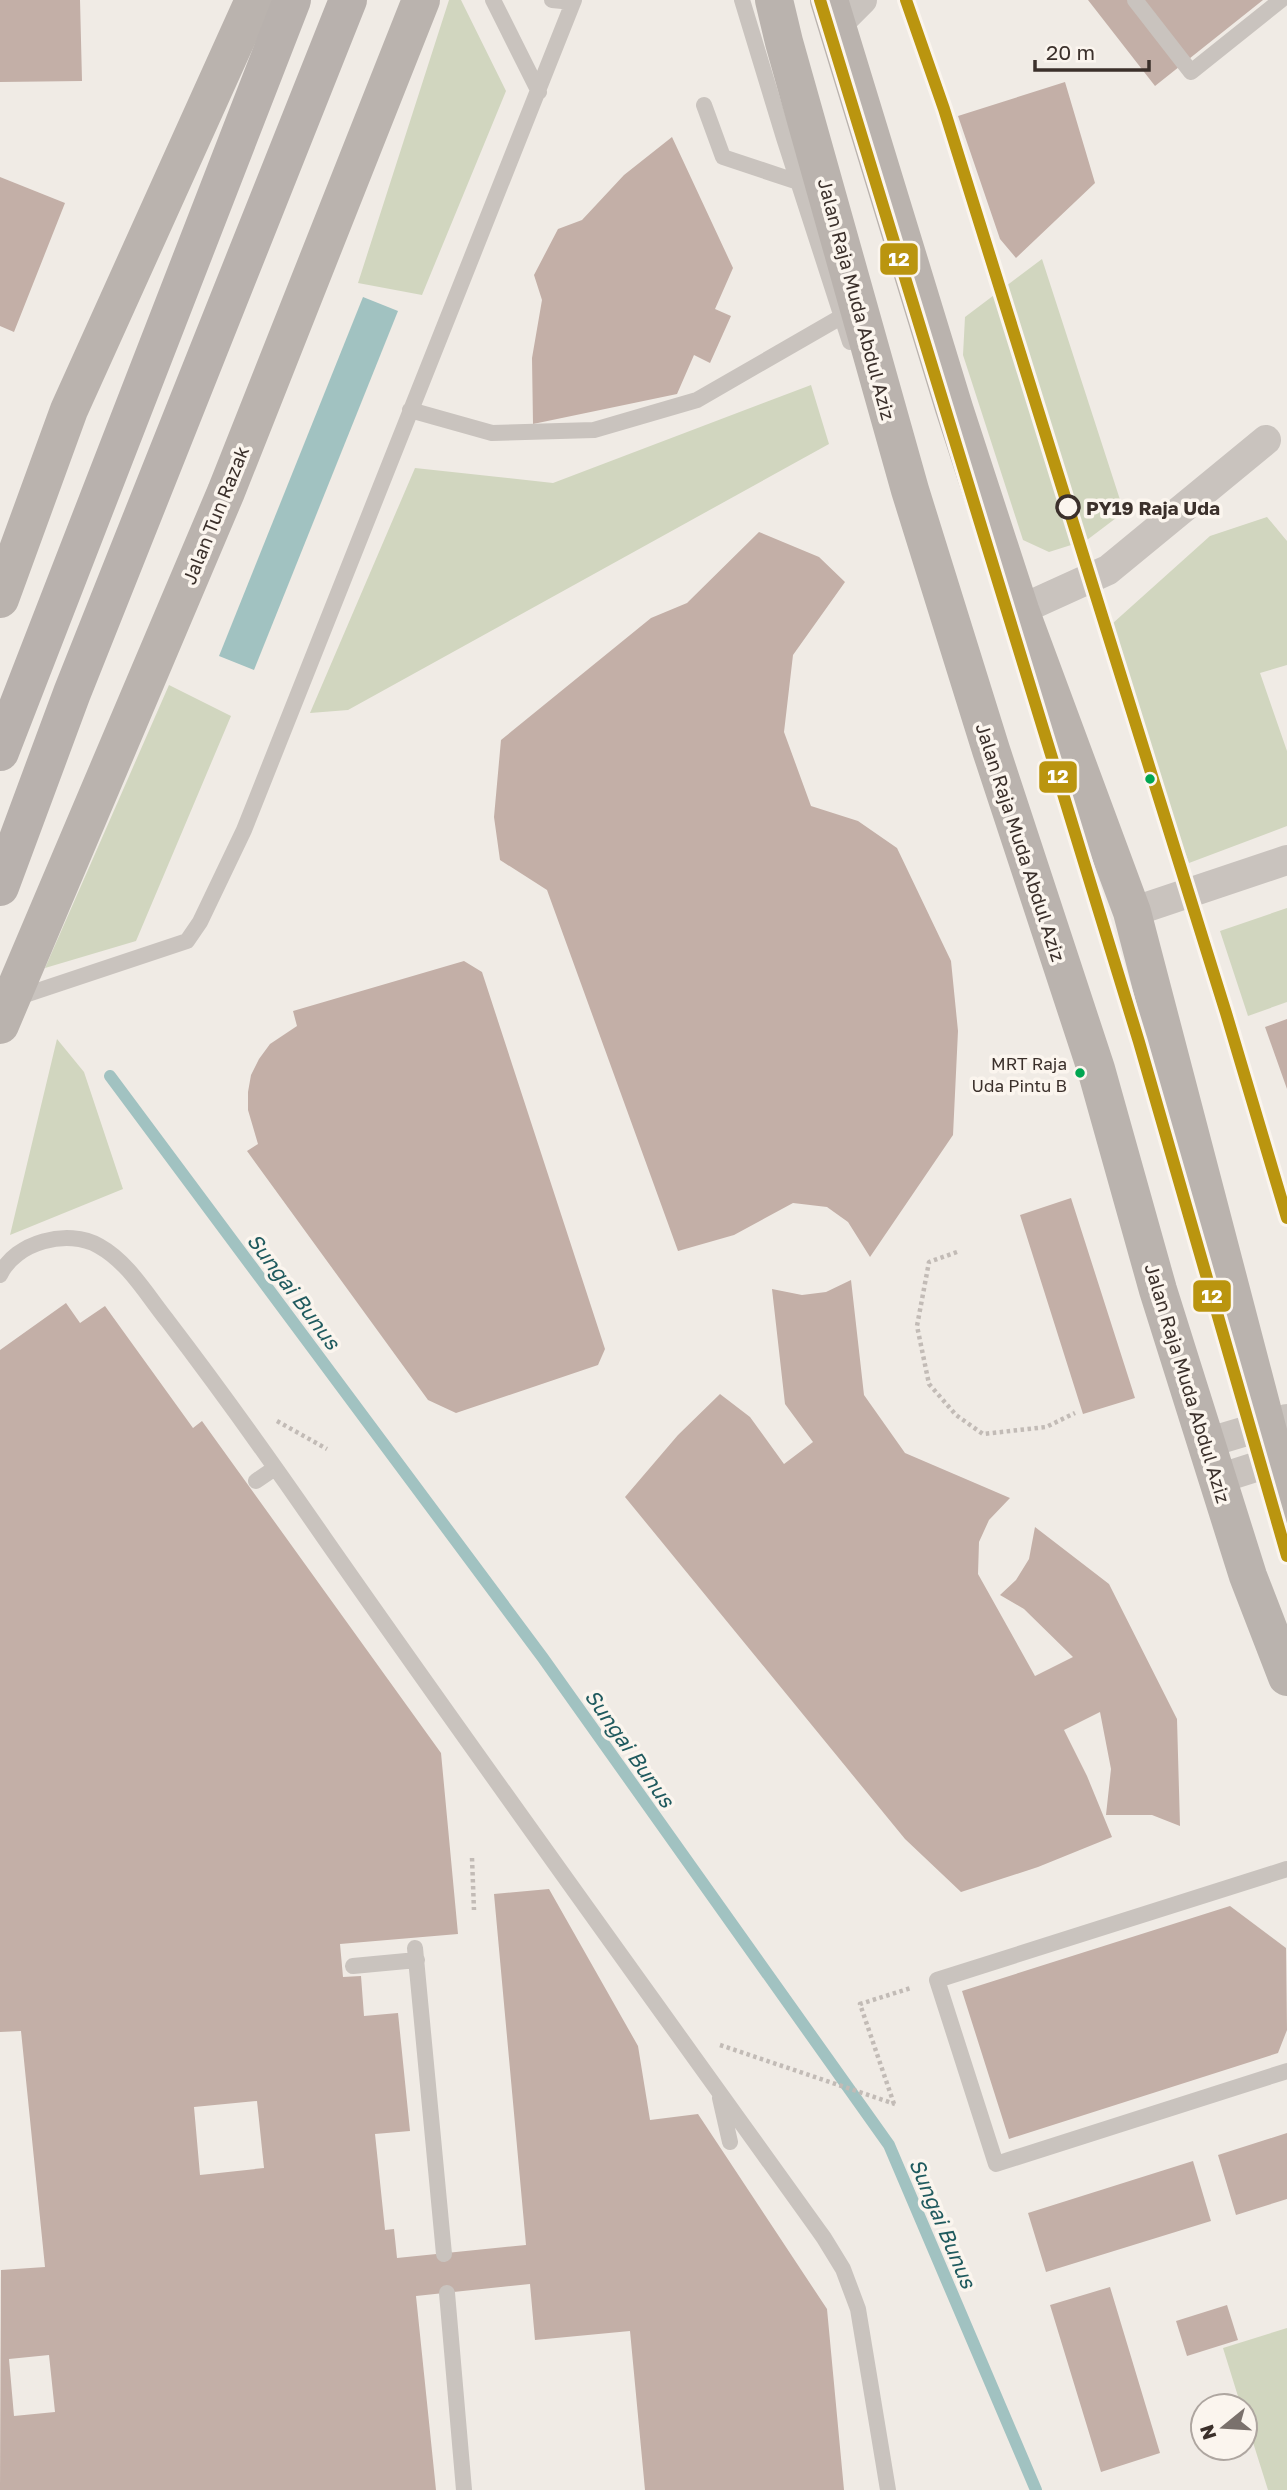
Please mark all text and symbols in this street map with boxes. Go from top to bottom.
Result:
scale bar [1035,28,1149,72]
text: 20 m [1046,39,1095,65]
street label: Jalan Raja Muda Abdul Aziz [814,176,900,422]
line badge: 12 [879,242,919,276]
text: 12 [888,247,910,270]
street label: Jalan Tun Razak [177,442,253,588]
marker: PY19 Raja Uda [1056,495,1080,519]
place label: PY19 Raja Uda [1086,496,1220,519]
street label: Jalan Raja Muda Abdul Aziz [972,720,1070,964]
line badge: 12 [1038,760,1078,794]
text: 12 [1047,764,1069,787]
unlabelled marker [1143,772,1157,786]
place label: MRT Raja Uda Pintu B [972,1053,1067,1096]
marker: MRT Raja Uda Pintu B [1073,1066,1087,1080]
water label: Sungai Bunus [242,1228,347,1355]
street label: Jalan Raja Muda Abdul Aziz [1141,1260,1235,1506]
line badge: 12 [1192,1279,1232,1313]
text: 12 [1201,1284,1223,1307]
water label: Sungai Bunus [580,1684,681,1813]
water label: Sungai Bunus [904,2154,982,2293]
north arrow [1189,2392,1259,2462]
text: N [1194,2422,1221,2443]

